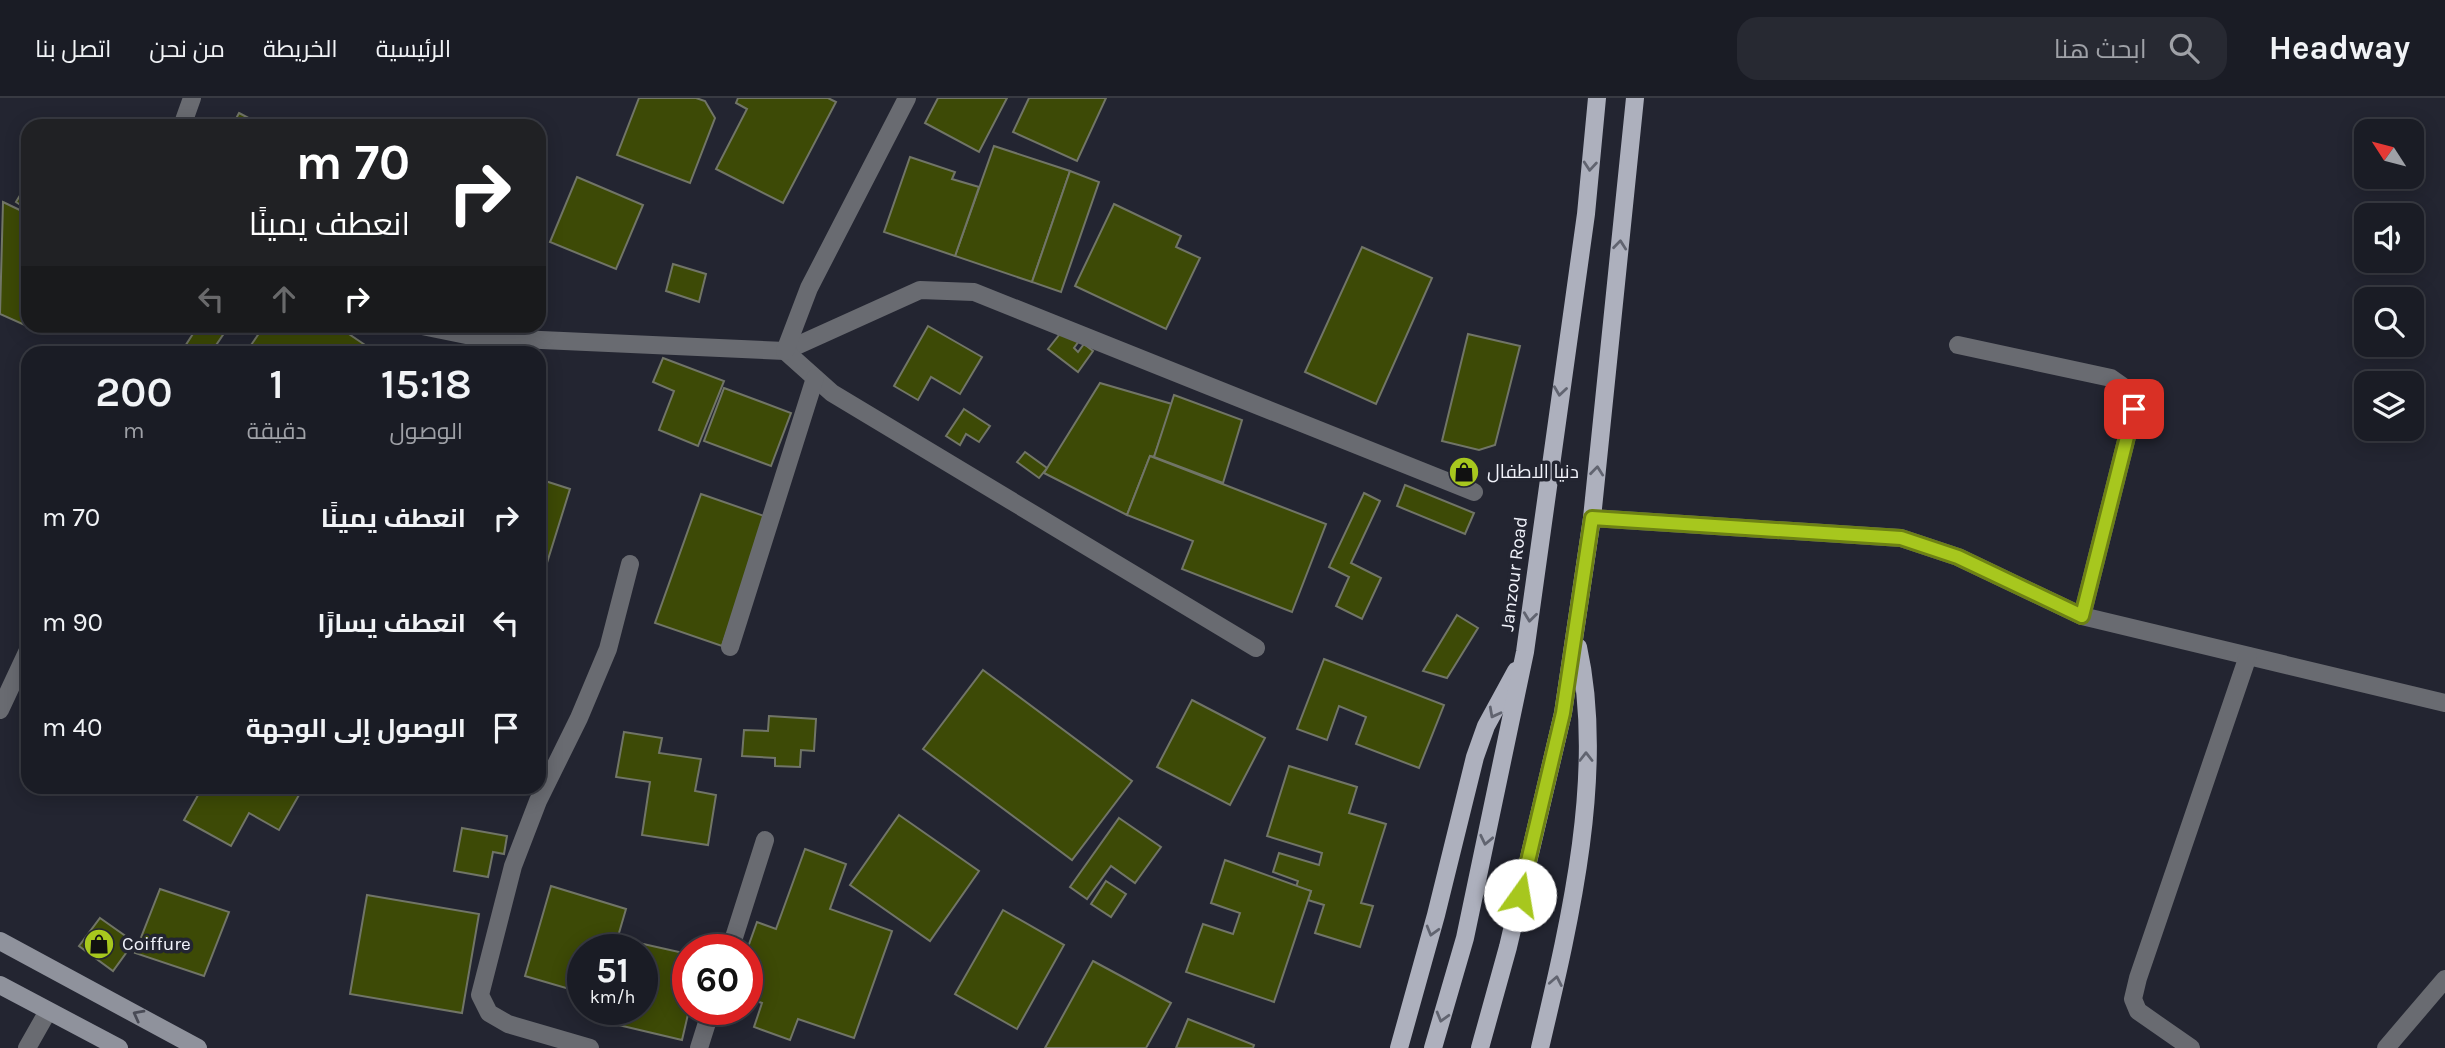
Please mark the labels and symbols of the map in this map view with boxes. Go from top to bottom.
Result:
north arrow [2354,119,2424,189]
one-way arrow [1583,161,1598,172]
one-way arrow [1612,239,1627,250]
pin [2104,379,2164,439]
one-way arrow [1553,386,1568,397]
shop icon: دنيا الاطفال [1447,455,1481,489]
place label: دنيا الاطفال [1487,461,1579,483]
one-way arrow [1589,465,1604,476]
street label: Janzour Road [1496,515,1532,633]
one-way arrow [1523,611,1538,623]
one-way arrow [1488,706,1502,718]
one-way arrow [1578,751,1593,762]
one-way arrow [1479,834,1494,846]
position arrow [1483,858,1557,932]
one-way arrow [1426,925,1440,937]
shop icon: Coiffure [82,927,116,961]
place label: Coiffure [122,933,191,955]
speed limit sign: 60 [672,934,763,1025]
one-way arrow [1547,975,1562,987]
one-way arrow [133,1010,145,1024]
one-way arrow [1436,1010,1451,1022]

